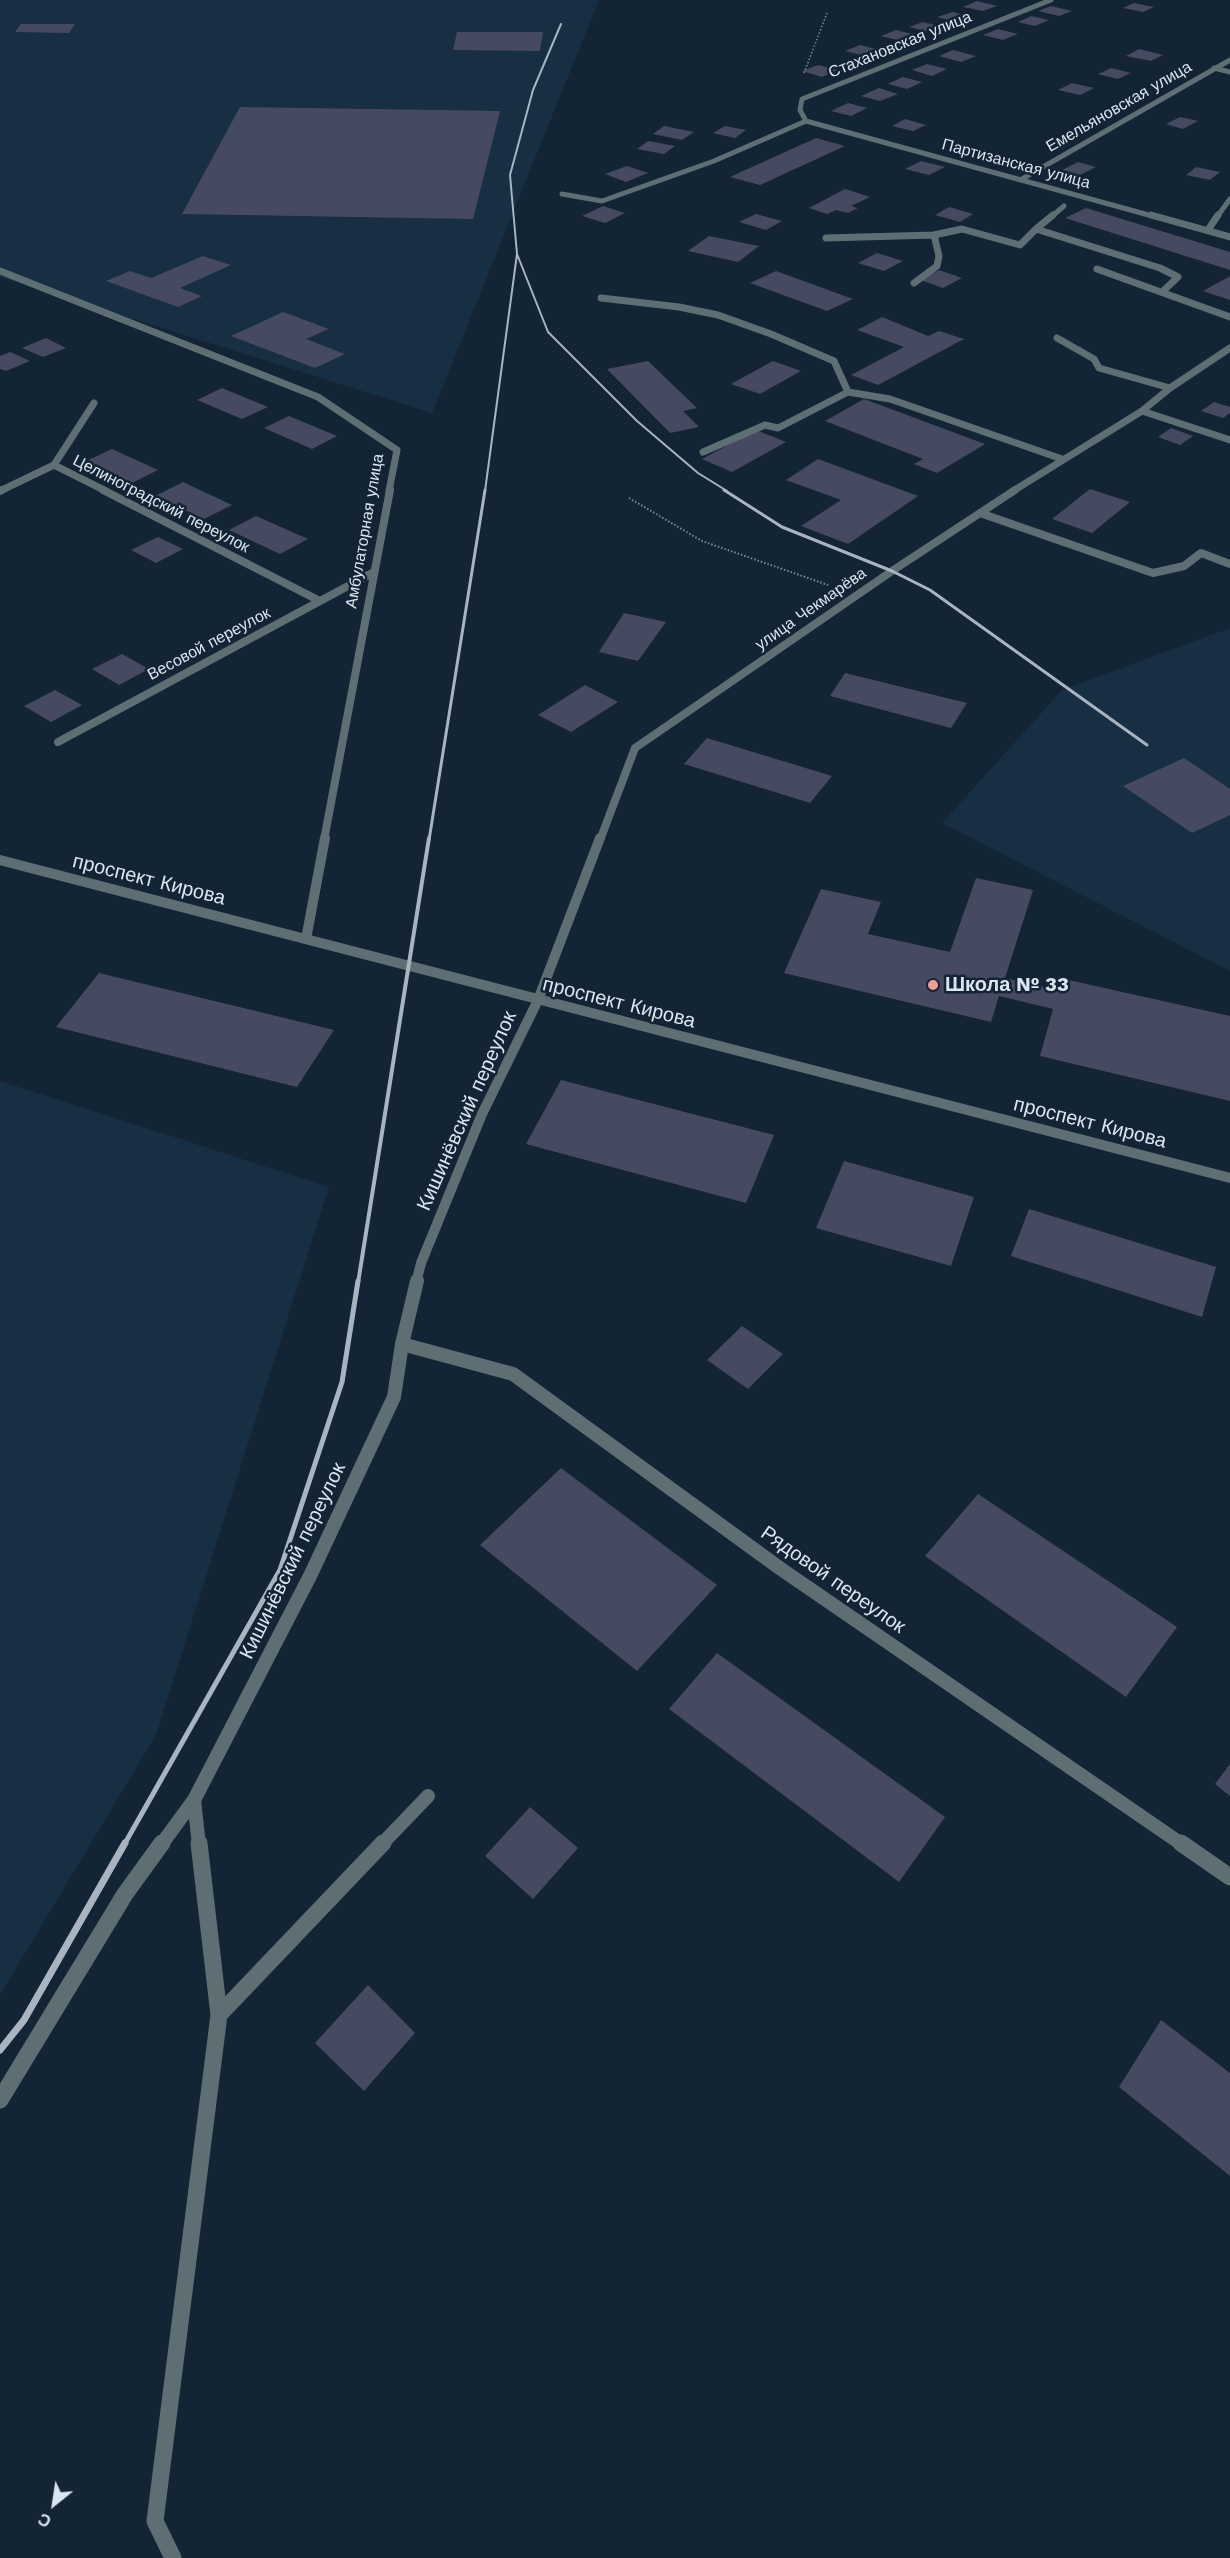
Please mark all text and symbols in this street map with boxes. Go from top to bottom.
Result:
street label: Стахановская улица [826,7,974,83]
street label: Емельяновская улица [1043,57,1195,157]
street label: Партизанская улица [940,135,1092,193]
street label: Целиноградский переулок [69,451,253,557]
street label: Амбулаторная улица [342,452,388,610]
street label: улица Чекмарёва [752,564,870,654]
street label: Весовой переулок [144,603,274,685]
street label: проспект Кирова [70,849,228,911]
street label: проспект Кирова [540,972,698,1034]
place label: Школа № 33 [945,973,1069,997]
marker: Школа № 33 [926,978,940,992]
street label: Кишинёвский переулок [412,1008,522,1214]
street label: проспект Кирова [1011,1092,1169,1154]
street label: Кишинёвский переулок [235,1459,351,1663]
street label: Рядовой переулок [756,1521,910,1639]
north arrow [24,2474,84,2534]
text: С [35,2509,55,2531]

